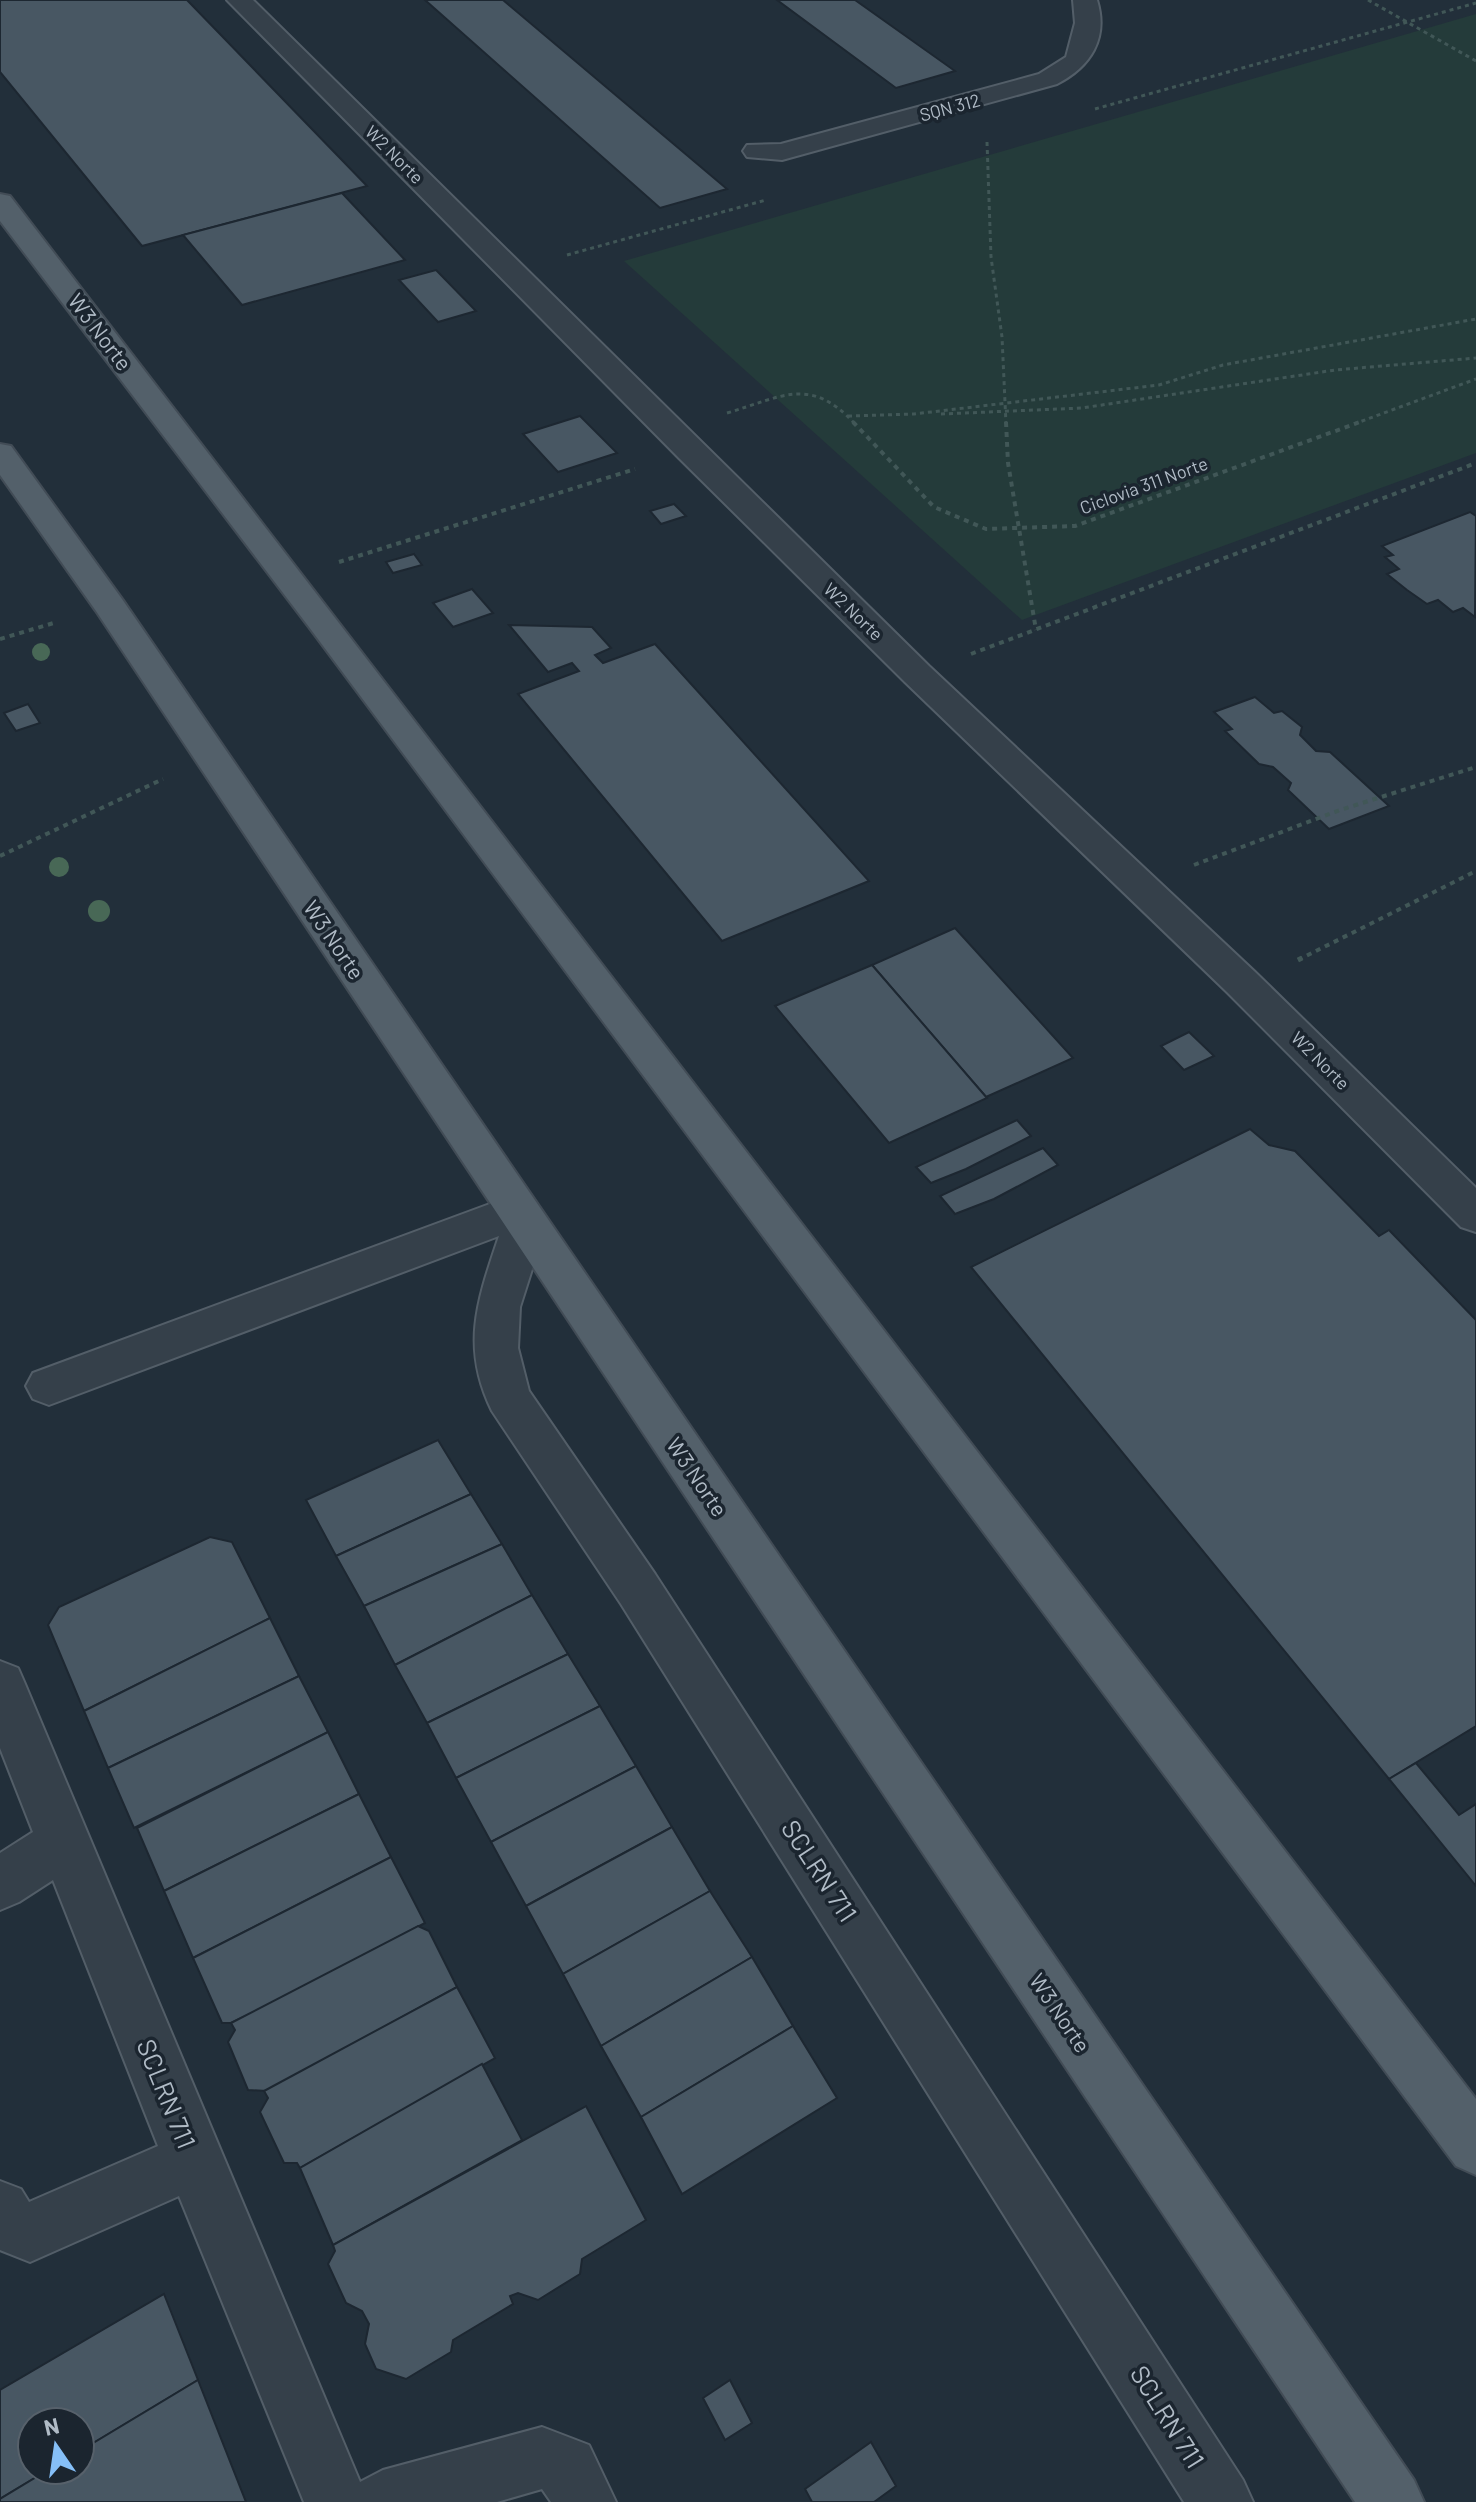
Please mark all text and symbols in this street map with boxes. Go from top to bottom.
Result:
street label: SQN 312 [917,88,982,126]
street label: W2 Norte [361,120,429,188]
street label: W3 Norte [63,288,138,375]
street label: Ciclovia 311 Norte [1077,452,1211,518]
street label: W2 Norte [820,578,888,645]
street label: W3 Norte [299,895,371,984]
street label: W2 Norte [1287,1026,1355,1094]
street label: W3 Norte [662,1432,734,1521]
street label: SCLRN 711 [776,1813,865,1927]
street label: W3 Norte [1025,1968,1097,2057]
street label: SCLRN 711 [131,2034,203,2153]
street label: SCLRN 711 [1125,2359,1212,2473]
north arrow [16,2406,96,2486]
text: N [41,2411,61,2440]

